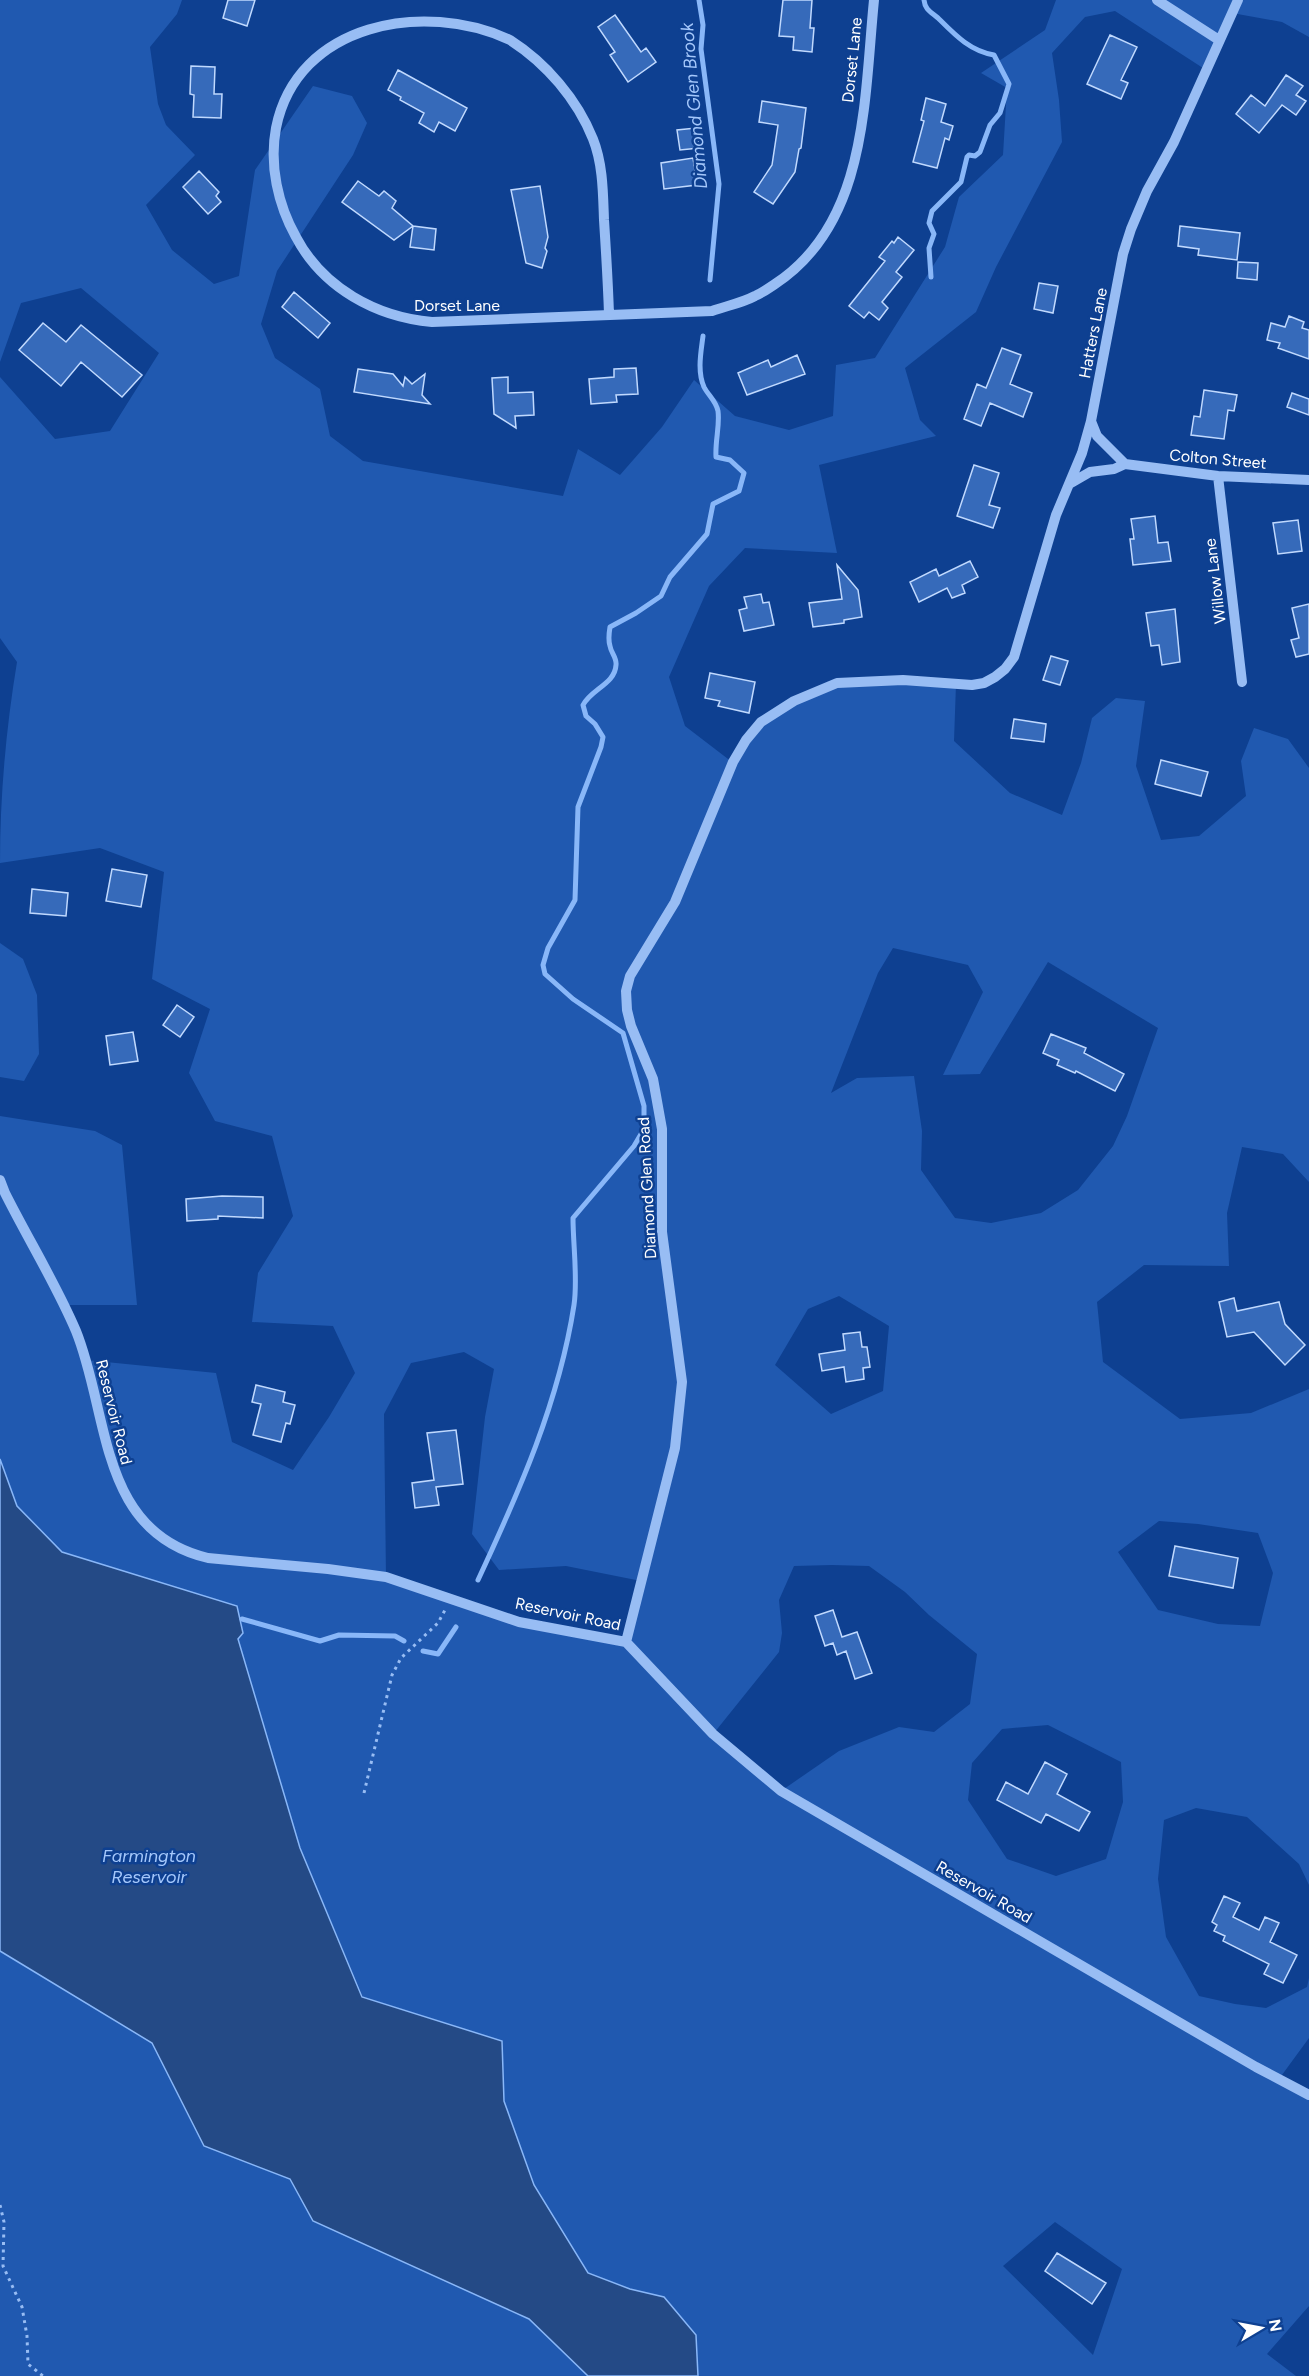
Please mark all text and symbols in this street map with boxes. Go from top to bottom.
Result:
street label: Dorset Lane [838,16,866,104]
water label: Diamond Glen Brook [676,21,712,190]
street label: Hatters Lane [1075,286,1111,380]
street label: Dorset Lane [414,296,500,315]
street label: Colton Street [1169,445,1267,473]
street label: Willow Lane [1200,537,1230,625]
street label: Diamond Glen Road [634,1117,660,1259]
street label: Reservoir Road [92,1357,136,1467]
street label: Reservoir Road [513,1594,623,1634]
water label: Farmington Reservoir [102,1845,196,1888]
street label: Reservoir Road [933,1857,1035,1927]
north arrow [1231,2298,1291,2358]
text: N [1265,2318,1286,2333]

